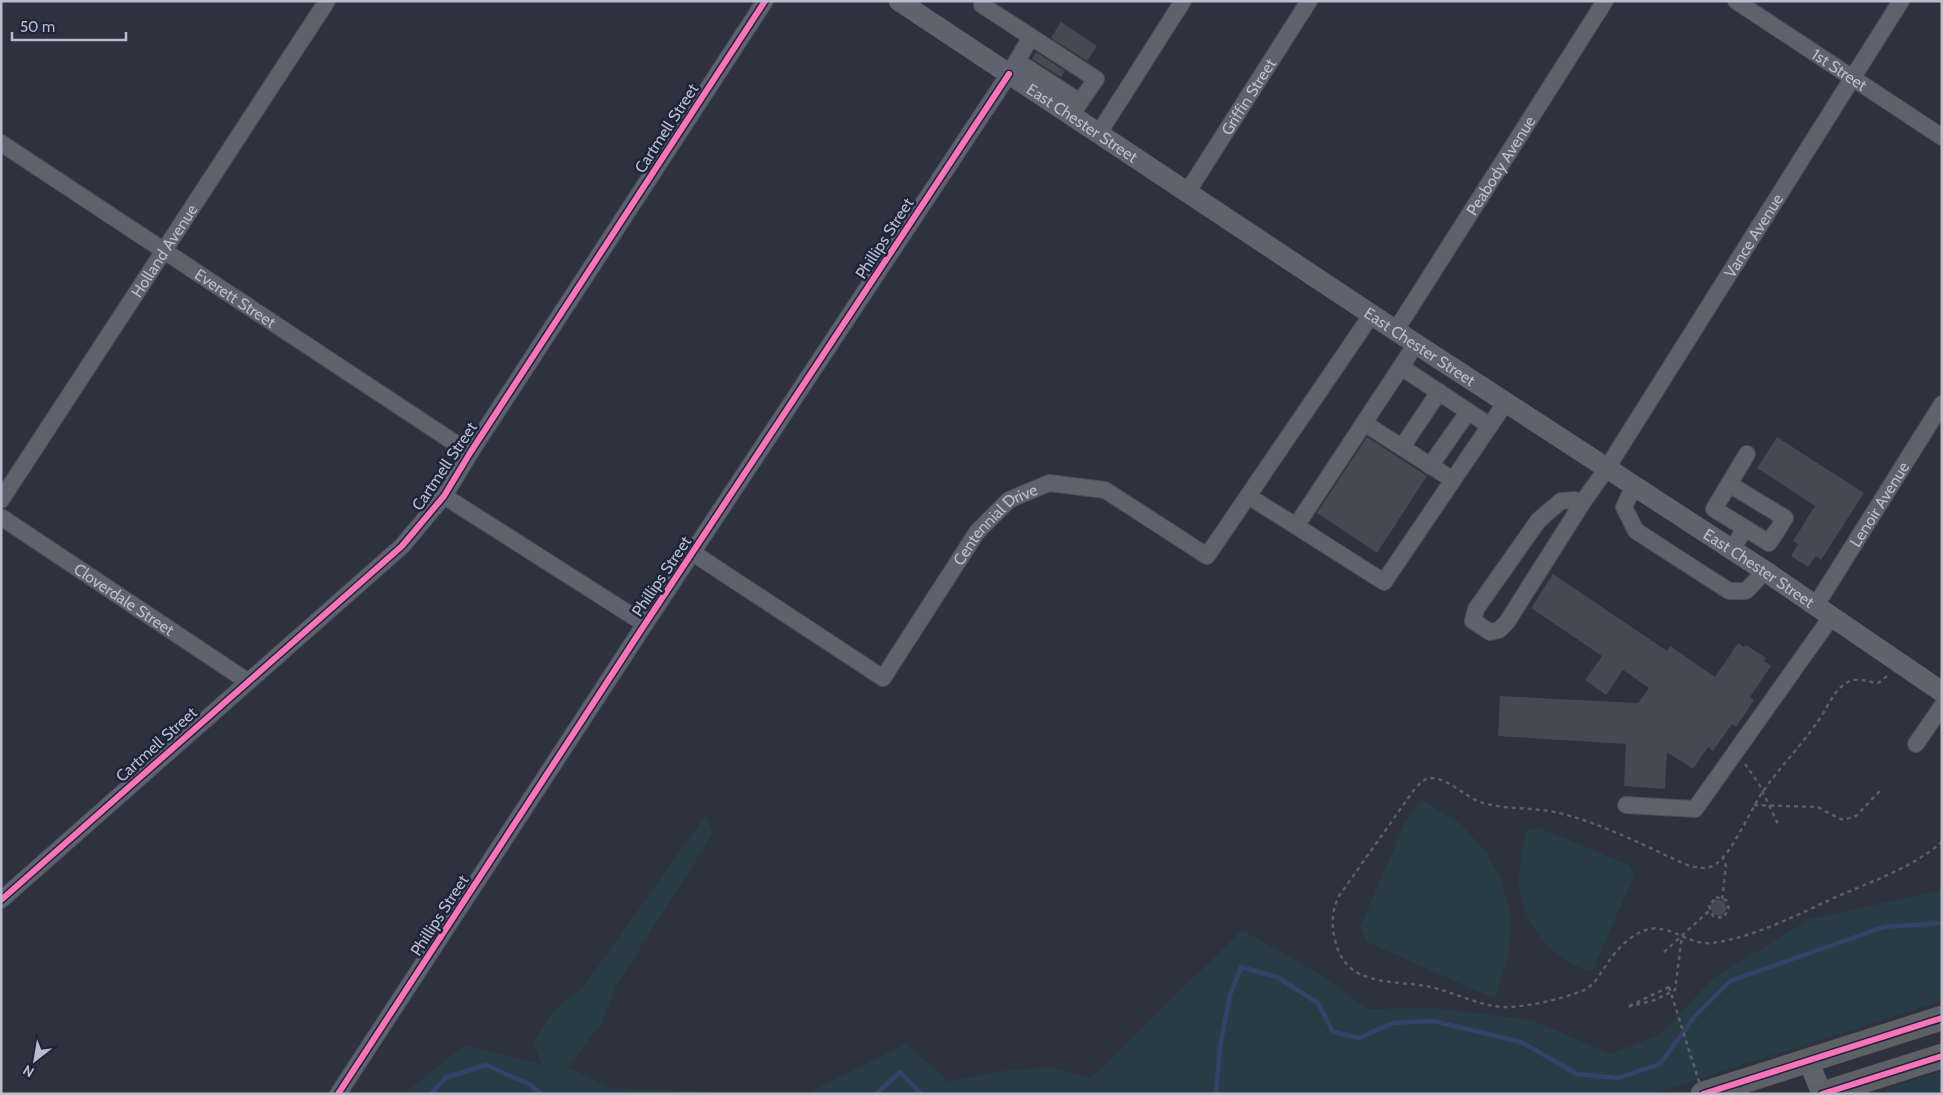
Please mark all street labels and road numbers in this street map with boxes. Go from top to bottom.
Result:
street label: 1st Street [1808,45,1871,95]
street label: Griffin Street [1217,55,1280,139]
street label: East Chester Street [1023,79,1142,167]
street label: Cartmell Street [631,80,703,176]
street label: Peabody Avenue [1462,112,1540,219]
street label: Vance Avenue [1720,190,1787,281]
street label: Phillips Street [851,194,918,282]
street label: Holland Avenue [127,201,202,301]
street label: Everett Street [191,265,280,332]
street label: East Chester Street [1361,303,1479,390]
street label: Cartmell Street [408,418,481,514]
street label: Lenoir Avenue [1846,458,1913,550]
street label: Centennial Drive [949,480,1040,569]
street label: East Chester Street [1700,525,1818,612]
street label: Phillips Street [628,532,695,620]
street label: Cloverdale Street [70,559,178,640]
street label: Cartmell Street [112,703,201,786]
street label: Phillips Street [406,871,473,959]

